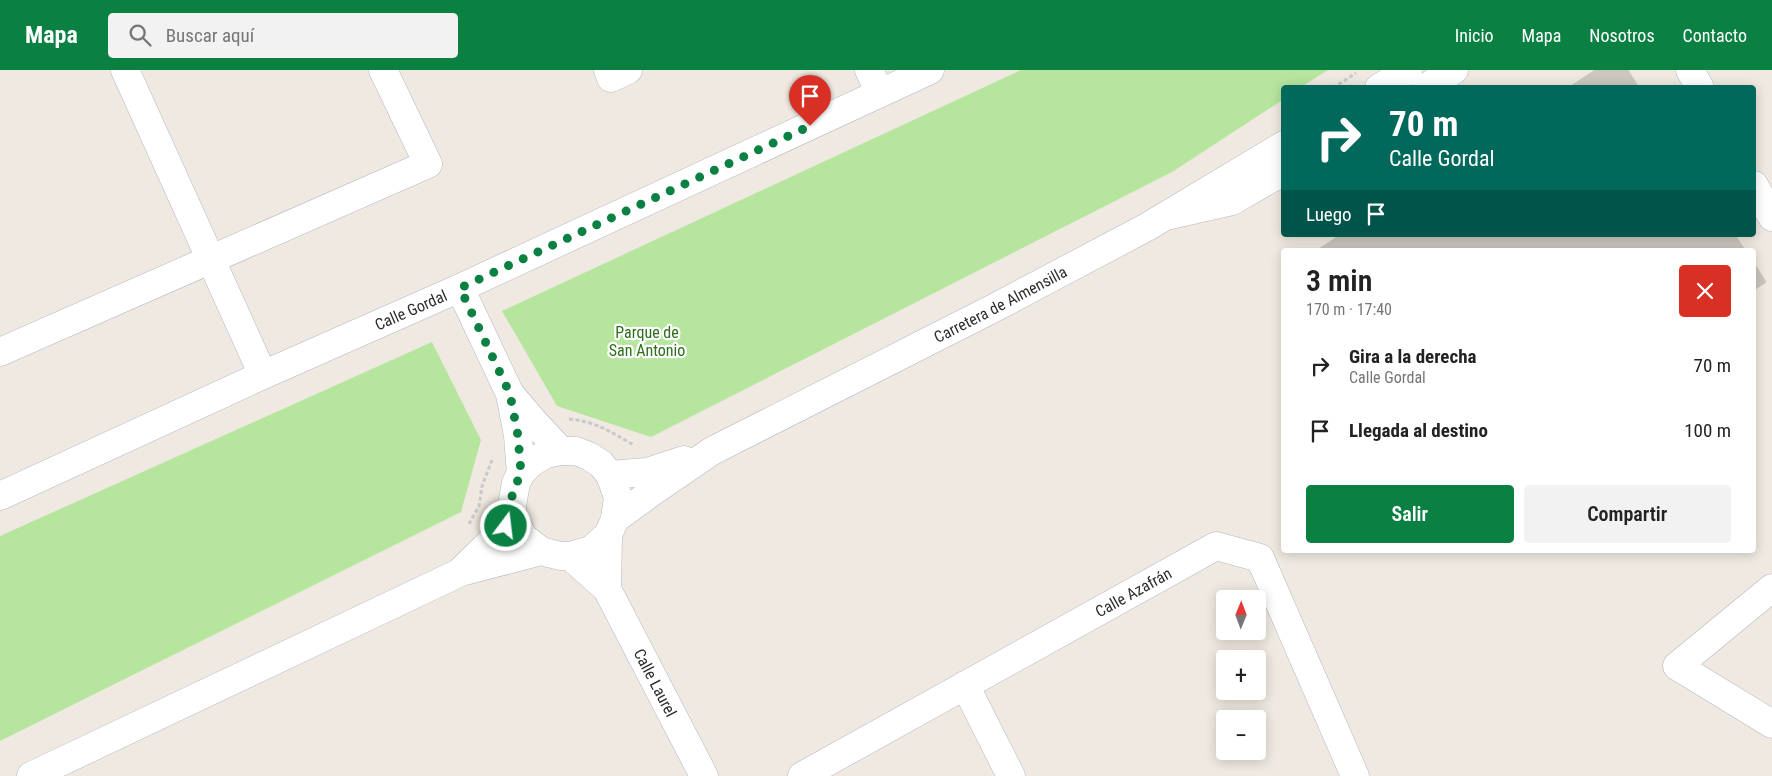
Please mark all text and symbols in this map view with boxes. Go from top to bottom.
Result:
search box [108,13,458,58]
text: Mapa [25,21,78,49]
icon: search [126,21,154,49]
text: Buscar aquí [166,24,254,47]
text: Inicio [1455,25,1494,46]
text: Mapa [1522,25,1561,46]
text: Nosotros [1589,25,1655,46]
text: Contacto [1683,25,1747,46]
pin [789,75,831,126]
icon: arrive [796,82,824,110]
text: 70 m [1389,104,1458,145]
icon: right [1306,105,1371,170]
text: Calle Gordal [1389,146,1495,171]
icon: arrive [1362,200,1390,228]
text: Luego [1306,203,1352,226]
street label: Carretera de Almensilla [931,262,1070,346]
text: 3 min [1306,263,1372,298]
button: close [1679,265,1731,317]
street label: Calle Gordal [372,286,450,334]
text: 170 m · 17:40 [1306,300,1392,319]
park label: Parque de San Antonio [609,323,685,360]
text: Gira a la derecha [1349,345,1476,368]
icon: right [1306,352,1334,380]
text: 70 m [1694,354,1731,377]
text: Calle Gordal [1349,368,1426,387]
icon: arrive [1306,417,1334,445]
text: Llegada al destino [1349,419,1488,442]
text: 100 m [1684,419,1731,442]
button: Salir [1306,485,1514,543]
button: Compartir [1524,485,1731,543]
position arrow [479,499,531,551]
street label: Calle Azafrán [1092,563,1175,621]
north arrow [1216,590,1266,640]
map controls [1216,590,1266,760]
street label: Calle Laurel [630,645,681,720]
button: + [1216,650,1266,700]
button: − [1216,710,1266,760]

